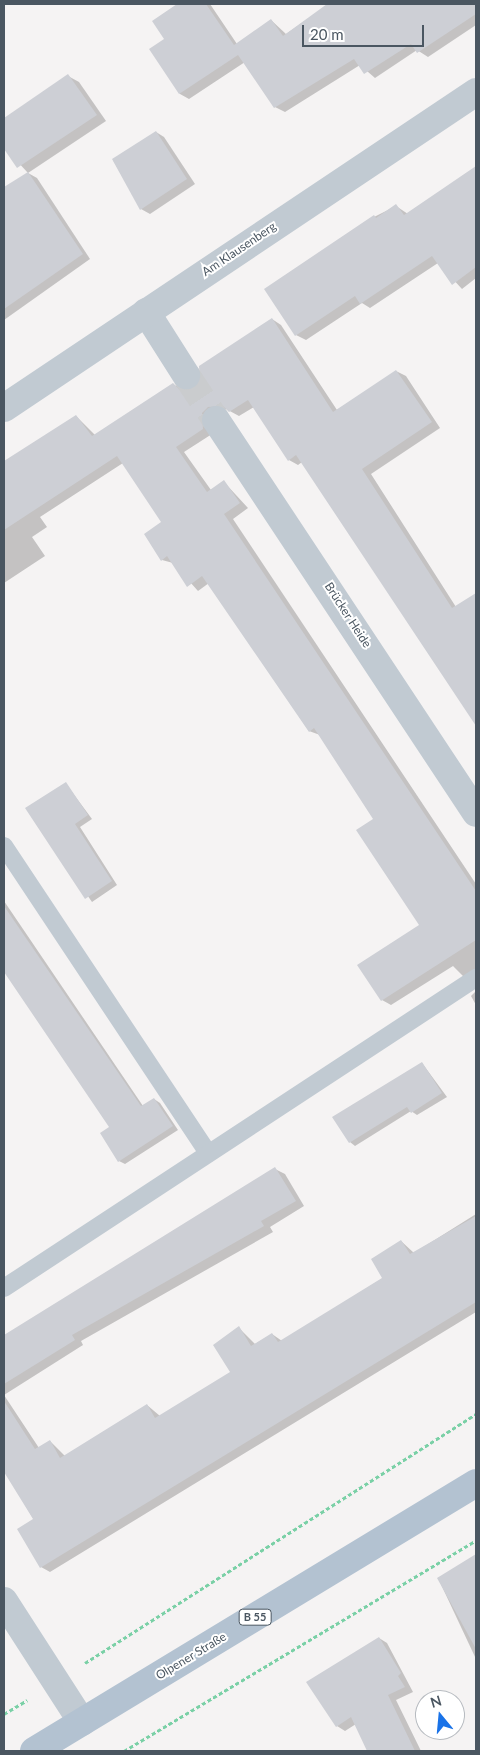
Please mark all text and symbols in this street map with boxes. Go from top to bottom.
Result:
scale bar [305,15,428,47]
text: 20 m [310,25,344,43]
street label: Am Klausenberg [199,219,279,279]
street label: Brücker Heide [321,580,375,650]
road number: B 55 [238,1608,272,1625]
street label: Olpener Straße [153,1629,229,1683]
north arrow [415,1690,465,1740]
text: N [428,1691,443,1711]

